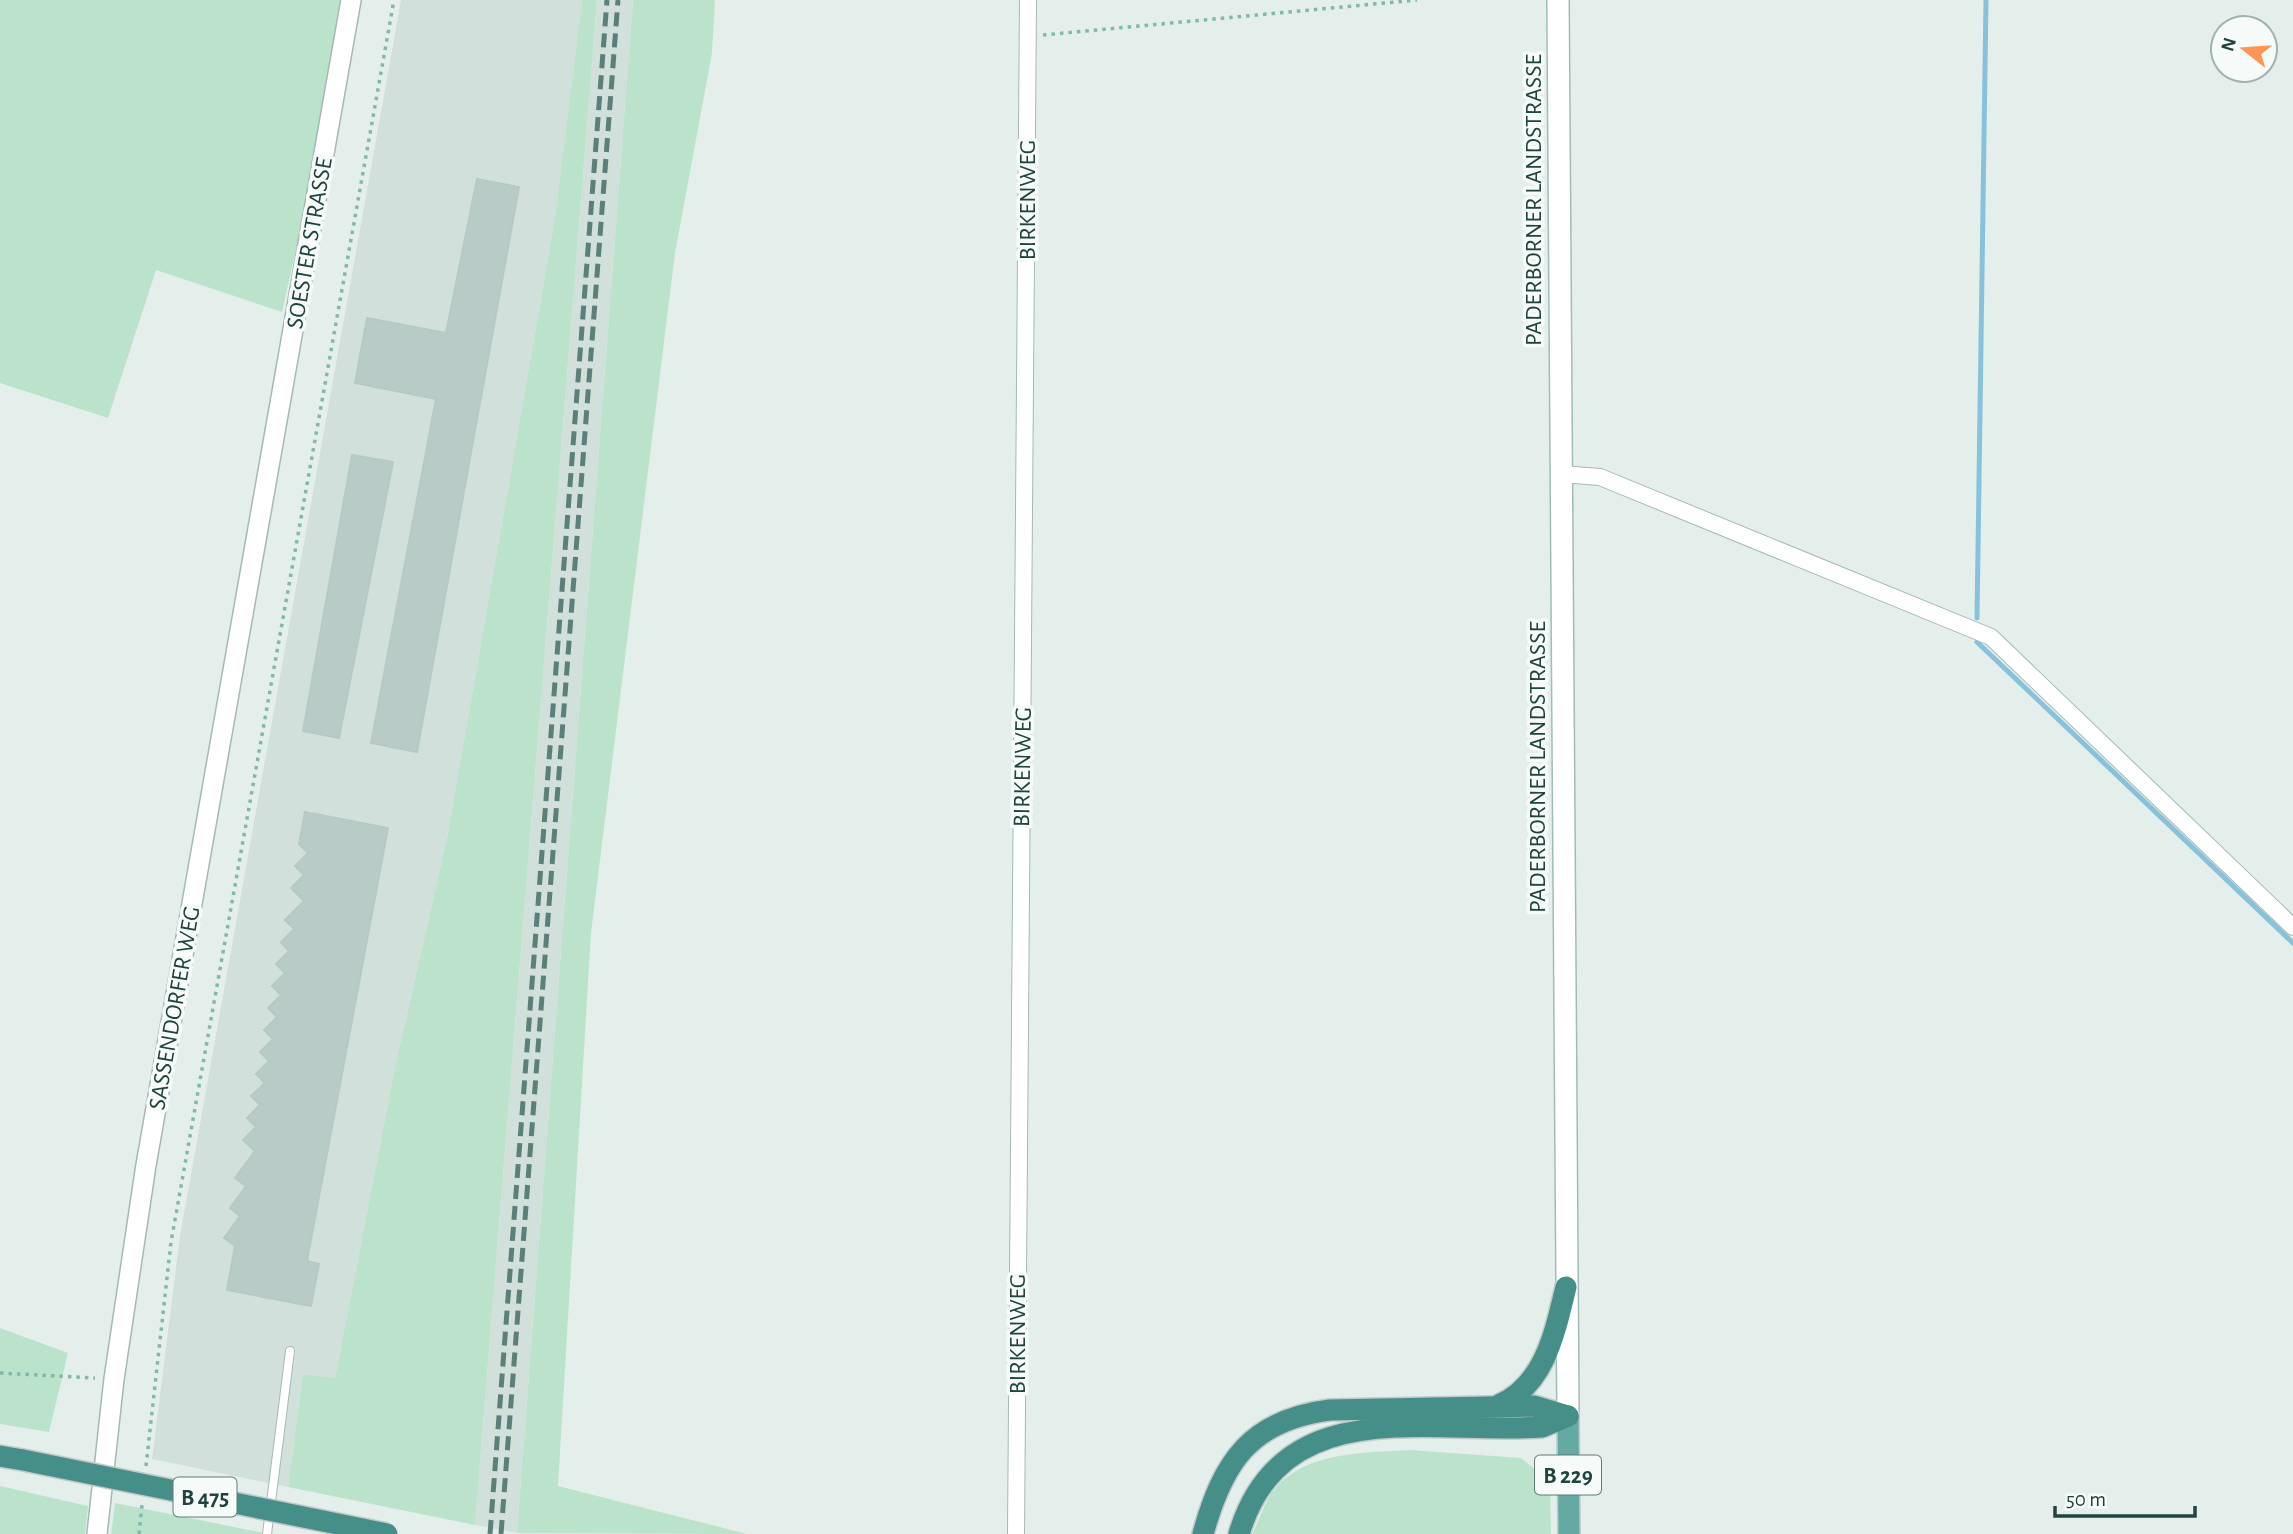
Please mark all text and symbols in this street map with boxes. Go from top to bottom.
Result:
north arrow [2209,14,2279,84]
text: N [2218,35,2240,54]
street label: PADERBORNER LANDSTRASSE [1522,54,1546,346]
street label: BIRKENWEG [1016,140,1040,260]
street label: SOESTER STRASSE [283,155,337,331]
street label: PADERBORNER LANDSTRASSE [1526,621,1550,913]
street label: BIRKENWEG [1010,707,1036,827]
street label: SASSENDORFER WEG [145,905,205,1112]
street label: BIRKENWEG [1006,1274,1030,1394]
road number: B 229 [1535,1456,1601,1494]
scale bar [2055,1474,2195,1518]
road number: B 475 [174,1478,236,1516]
text: 50 m [2066,1489,2106,1510]

